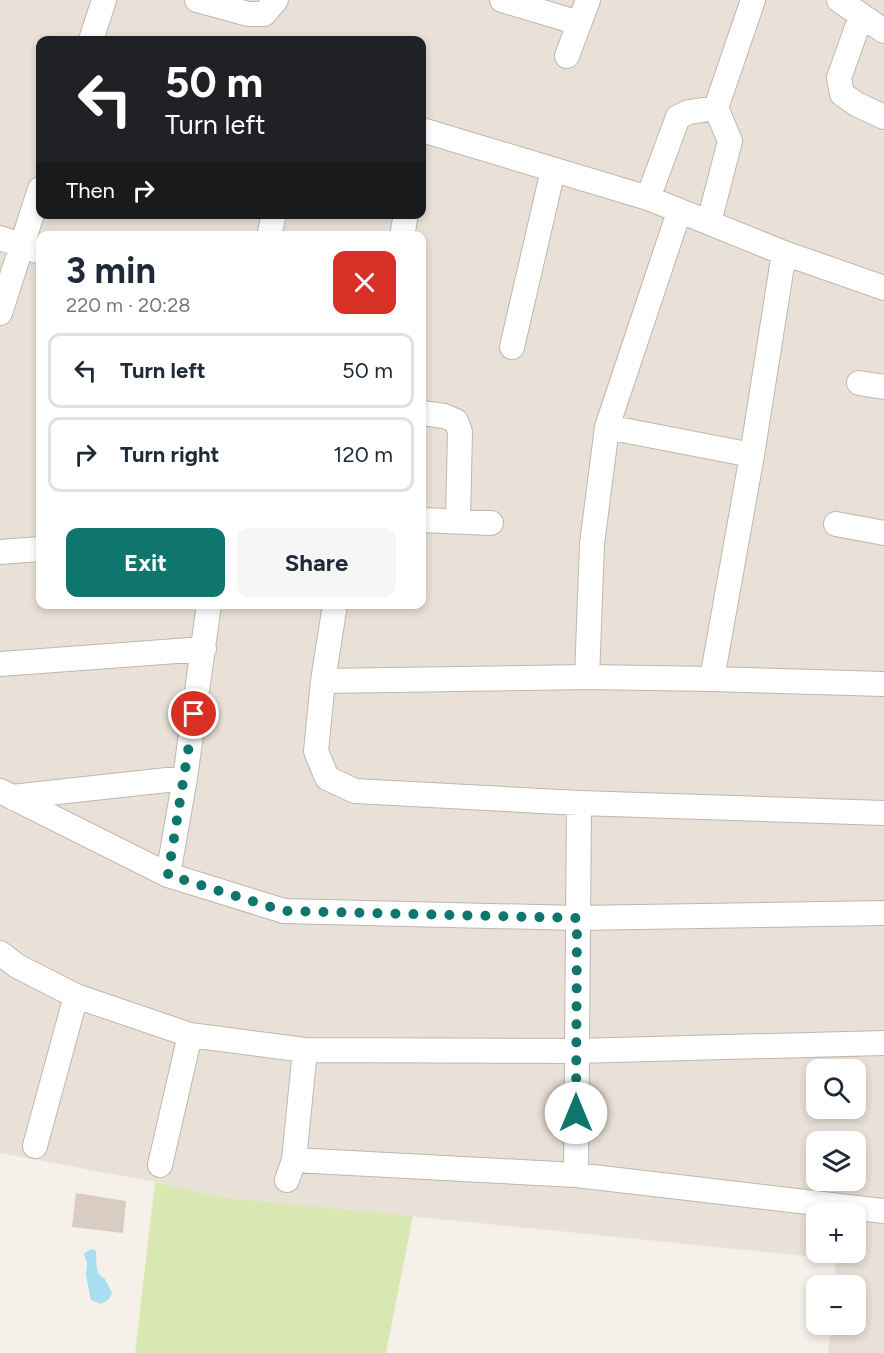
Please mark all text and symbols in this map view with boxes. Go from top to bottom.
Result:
text: 50 m [165,57,263,108]
icon: left [66,60,144,138]
text: Turn left [165,108,265,141]
icon: right [127,174,160,207]
text: Then [66,177,115,204]
text: 3 min [66,249,156,292]
button: close [333,251,396,314]
text: 220 m · 20:28 [66,293,191,317]
icon: left [69,354,102,387]
text: Turn left [120,357,206,384]
text: 50 m [342,357,393,384]
icon: right [69,438,102,471]
text: Turn right [120,441,219,468]
text: 120 m [333,441,393,468]
button: Exit [66,528,225,597]
button: Share [237,528,396,597]
pin [168,688,219,739]
icon: arrive [177,697,210,730]
map controls [806,1059,866,1335]
button: search [806,1059,866,1119]
position arrow [544,1081,608,1145]
button: layers [806,1131,866,1191]
button: + [806,1203,866,1263]
button: − [806,1275,866,1335]

